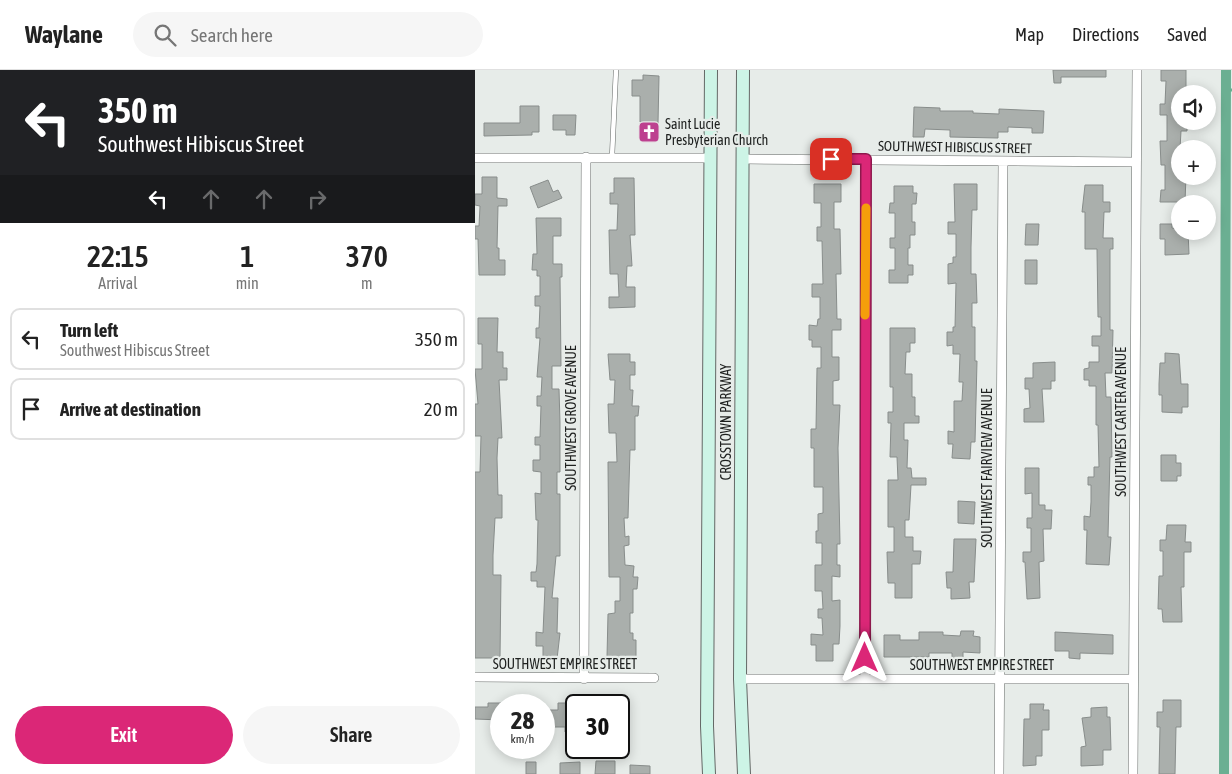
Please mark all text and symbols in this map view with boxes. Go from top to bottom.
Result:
search box [133,12,483,57]
text: Waylane [25,21,103,48]
icon: search [151,21,179,49]
text: Search here [191,24,273,46]
text: Map [1015,24,1044,45]
text: Directions [1072,24,1139,45]
text: Saved [1167,24,1207,45]
map controls [1171,85,1216,240]
button: sound [1171,85,1216,130]
icon: left [15,90,80,155]
text: 350 m [98,90,177,130]
place label: Saint Lucie Presbyterian Church [665,116,768,148]
church icon: Saint Lucie Presbyterian Church [637,120,661,144]
text: Southwest Hibiscus Street [98,131,304,157]
pin [810,138,852,180]
street label: SOUTHWEST HIBISCUS STREET [878,138,1032,156]
button: + [1171,140,1216,185]
icon: arrive [817,145,845,173]
icon: left [144,185,172,213]
icon: ahead [197,185,225,213]
icon: ahead [250,185,278,213]
icon: right [303,185,331,213]
button: − [1171,195,1216,240]
text: 22:15 [87,239,149,273]
text: 1 [240,239,254,273]
text: 370 [346,239,388,273]
text: Arrival [98,274,137,292]
text: min [236,274,259,292]
text: m [361,274,373,292]
text: Turn left [60,319,118,341]
icon: left [17,325,45,353]
text: 350 m [415,328,458,350]
text: Southwest Hibiscus Street [60,341,210,359]
street label: SOUTHWEST GROVE AVENUE [563,345,579,491]
street label: SOUTHWEST CARTER AVENUE [1113,347,1129,497]
street label: CROSSTOWN PARKWAY [718,363,734,480]
street label: SOUTHWEST FAIRVIEW AVENUE [979,388,995,548]
icon: arrive [17,395,45,423]
text: Arrive at destination [60,398,201,420]
text: 20 m [424,398,458,420]
position arrow [838,631,890,683]
street label: SOUTHWEST EMPIRE STREET [493,656,637,672]
street label: SOUTHWEST EMPIRE STREET [910,657,1054,673]
speed limit sign: 30 [565,694,630,759]
button: Exit [15,706,233,764]
button: Share [243,706,460,764]
text: 28 [511,706,534,734]
text: km/h [511,732,534,746]

